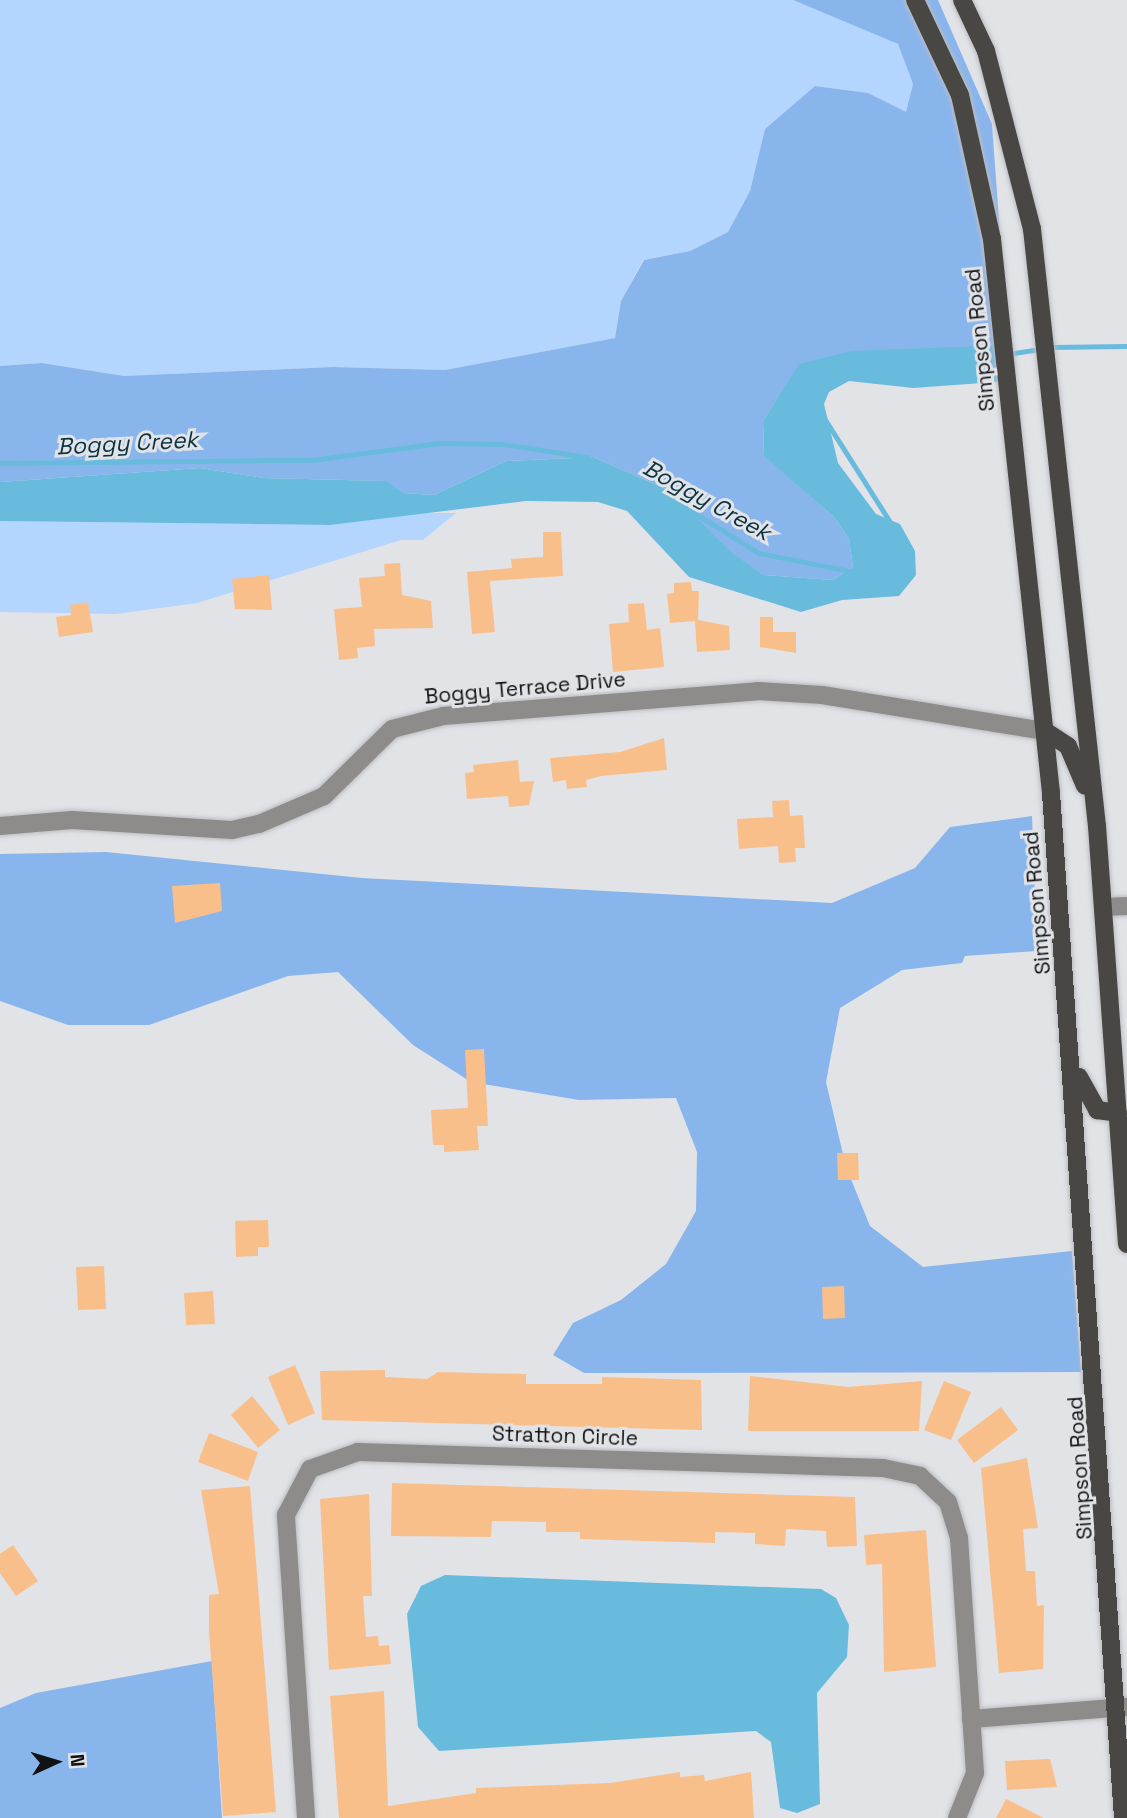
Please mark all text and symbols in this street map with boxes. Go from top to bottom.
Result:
street label: Simpson Road [960,267,1000,413]
water label: Boggy Creek [56,426,198,460]
water label: Boggy Creek [638,454,776,546]
street label: Boggy Terrace Drive [423,667,627,709]
street label: Simpson Road [1018,830,1056,976]
street label: Simpson Road [1062,1396,1098,1540]
street label: Stratton Circle [492,1421,638,1451]
north arrow [21,1727,91,1797]
text: N [65,1753,90,1768]

